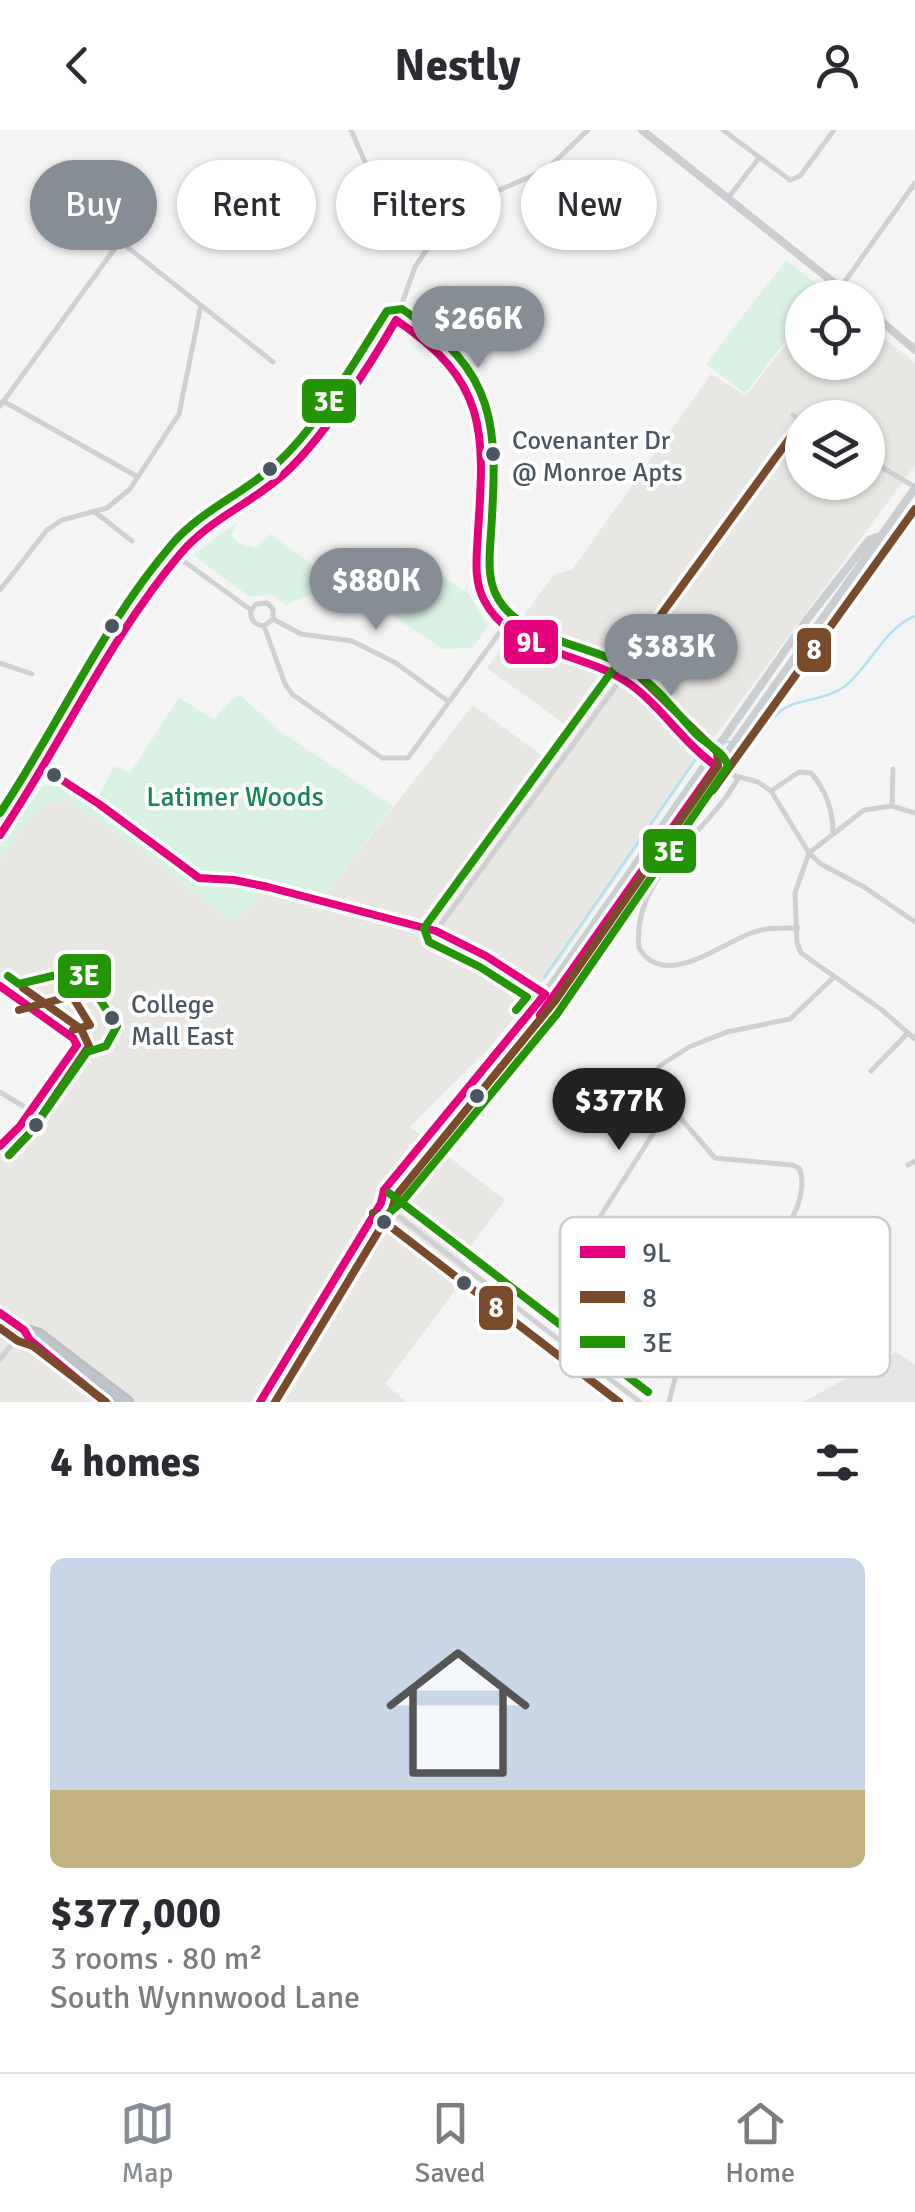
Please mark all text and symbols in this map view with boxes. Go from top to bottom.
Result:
icon: back [50,38,105,93]
text: Nestly [394,38,521,93]
icon: person [810,38,865,93]
chip: Buy [30,160,157,250]
chip: Rent [177,160,316,250]
chip: Filters [336,160,501,250]
chip: New [521,160,657,250]
map controls [785,280,885,500]
button: locate [785,280,885,380]
pin: $266K [408,286,548,371]
text: $266K [434,299,522,338]
line badge: 3E [300,377,358,425]
text: 3E [313,385,345,419]
button: layers [785,400,885,500]
place label: Covenanter Dr @ Monroe Apts [512,425,683,489]
marker: Covenanter Dr @ Monroe Apts [483,444,503,464]
unlabelled marker [260,459,280,479]
pin: $880K [306,548,446,633]
text: $880K [332,561,420,600]
pin: $383K [601,614,741,699]
unlabelled marker [102,616,122,636]
line badge: 9L [502,618,560,666]
text: 9L [516,626,546,660]
line badge: 8 [795,626,833,674]
text: $383K [627,627,715,666]
text: 8 [806,633,822,667]
unlabelled marker [44,765,64,785]
park label: Latimer Woods [146,780,324,814]
line badge: 3E [641,827,698,875]
text: 3E [653,835,685,869]
line badge: 3E [56,952,113,1000]
text: 3E [68,959,100,993]
place label: College Mall East [131,989,234,1053]
marker: College Mall East [102,1008,122,1028]
pin: $377K [549,1068,689,1153]
text: $377K [575,1081,663,1120]
unlabelled marker [467,1086,487,1106]
unlabelled marker [26,1115,46,1135]
unlabelled marker [374,1212,394,1232]
legend [560,1217,890,1377]
text: 9L [642,1236,671,1270]
unlabelled marker [454,1273,474,1293]
text: 8 [642,1281,657,1315]
line badge: 8 [477,1284,515,1332]
text: 8 [488,1291,504,1325]
text: 3E [642,1326,673,1360]
icon: filters [810,1435,865,1490]
text: 4 homes [50,1437,200,1488]
icon: home [368,1623,548,1803]
text: $377,000 [50,1888,221,1939]
text: 3 rooms · 80 m² [50,1939,263,1978]
text: South Wynnwood Lane [50,1978,360,2017]
tab: Map [120,2096,175,2190]
tab: Saved [415,2096,485,2190]
tab: Home [725,2096,795,2190]

